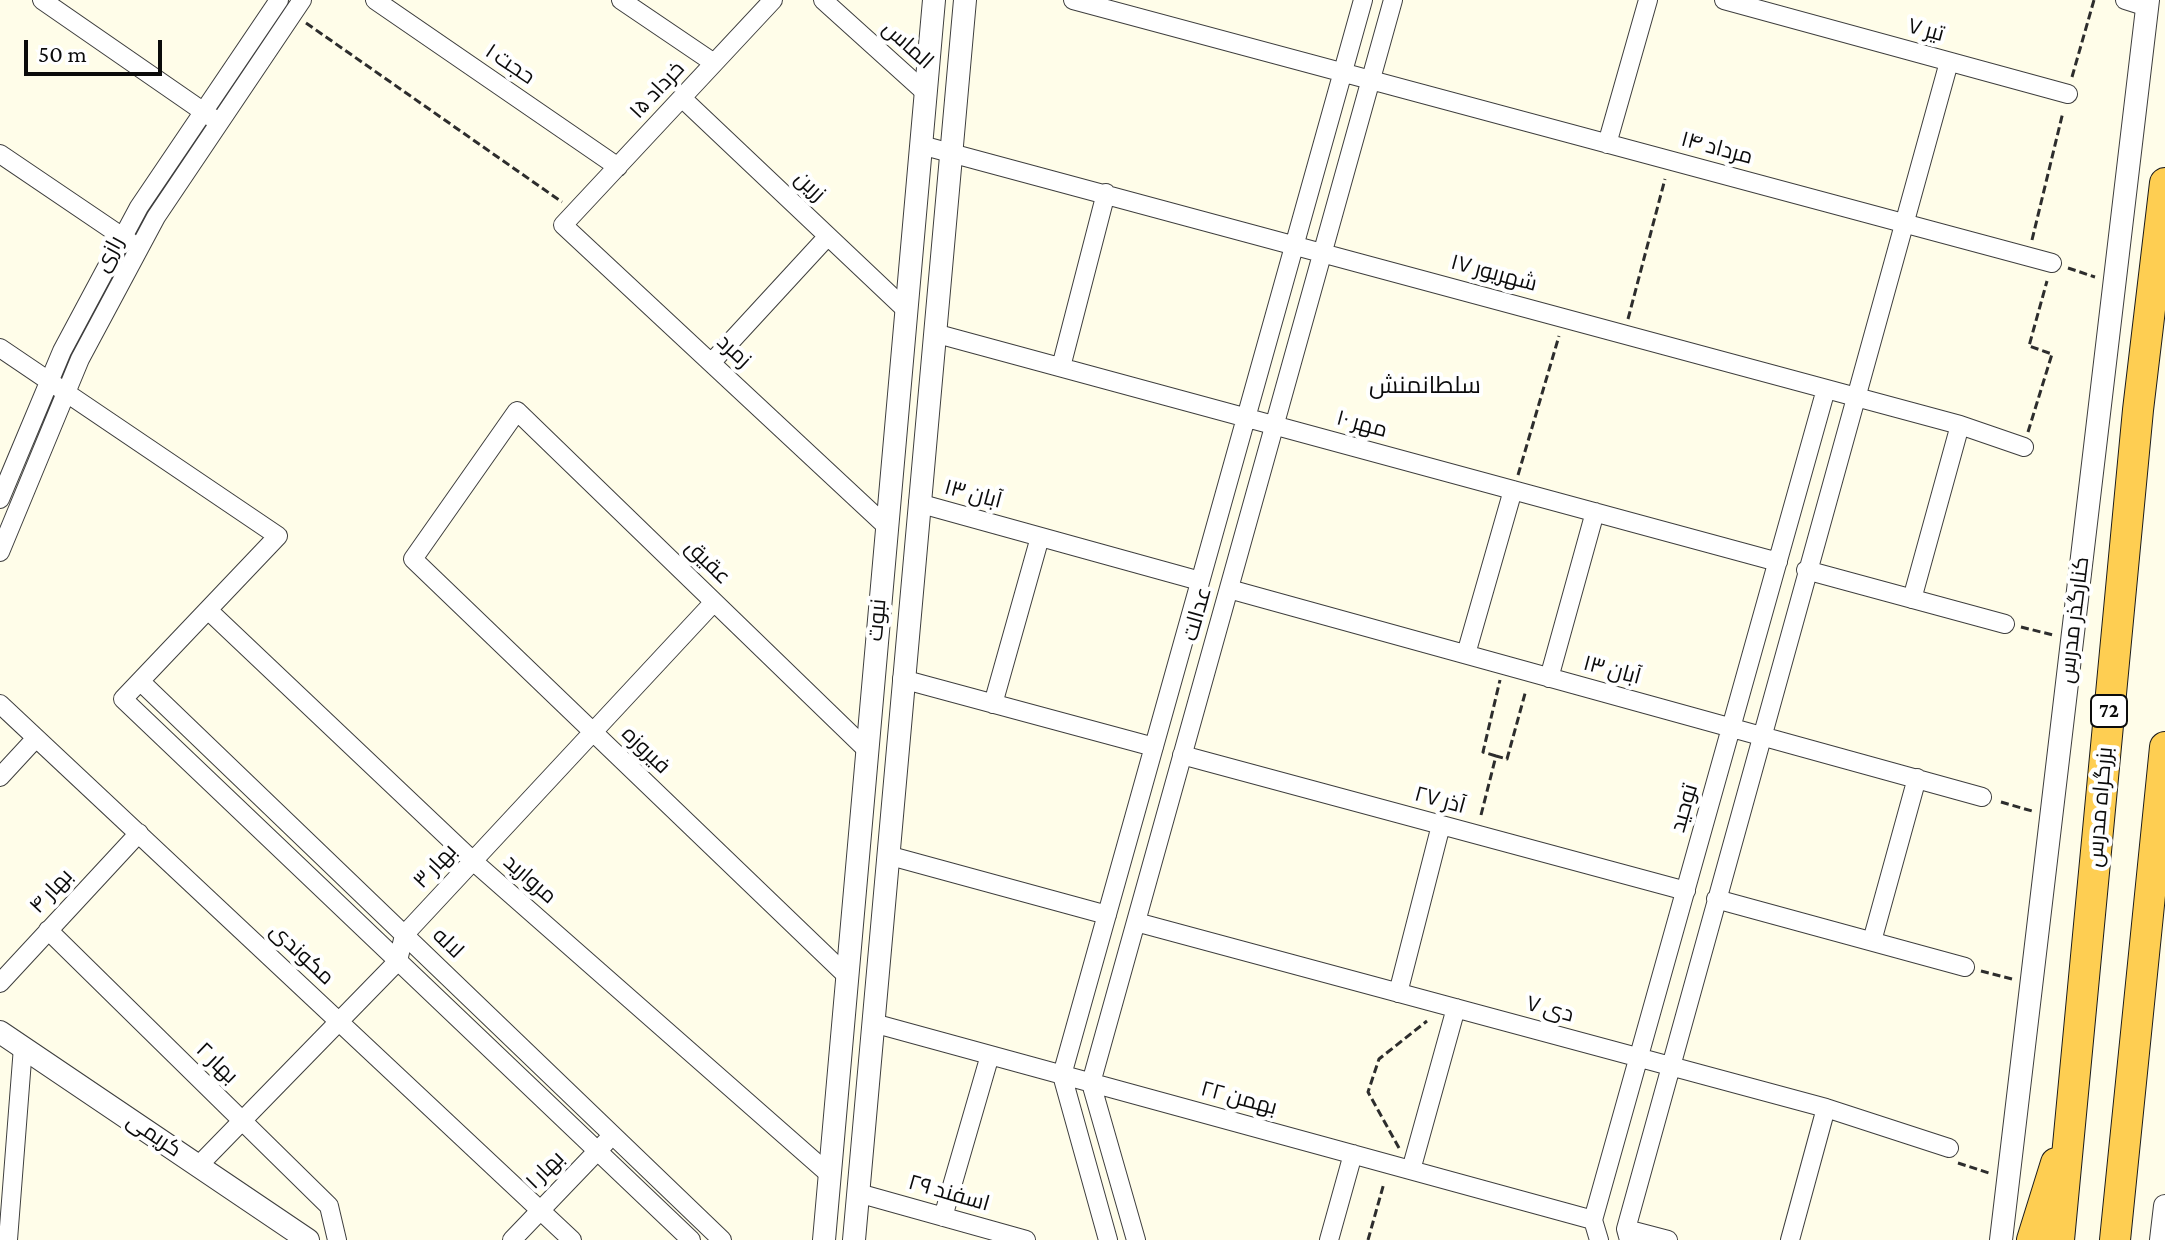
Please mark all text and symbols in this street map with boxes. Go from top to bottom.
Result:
street label: ۷ تیر [1905,12,1947,48]
street label: الماس [877,15,939,75]
scale bar [28,24,166,74]
street label: حجت ۱ [480,38,540,90]
text: 50 m [38,40,87,67]
street label: ۱۵ خرداد [624,56,690,124]
street label: ۱۴ مرداد [1678,126,1756,170]
street label: زرین [789,165,831,207]
street label: رازی [89,231,129,277]
street label: ۱۷ شهریور [1448,249,1540,297]
street label: زمرد [711,329,757,373]
district label: سلطانمنش [1369,372,1481,400]
street label: ۱۰ مهر [1334,405,1390,443]
street label: ۱۳ آبان [941,474,1005,514]
street label: عقیق [680,534,736,590]
street label: کنارگذر مدرس [2053,555,2095,685]
street label: عدالت [1177,584,1217,644]
street label: نبوت [862,598,892,642]
street label: ۱۳ آبان [1580,650,1644,690]
road number: 72 [2091,695,2127,727]
street label: فیروزه [616,721,676,779]
street label: بزرگراه مدرس [2082,746,2118,868]
street label: ۲۷ آذر [1412,781,1468,819]
street label: توحید [1665,781,1703,835]
street label: بهار ۳ [408,838,462,894]
street label: مروارید [498,849,562,909]
street label: بهار ۴ [24,863,78,919]
street label: مکوندی [264,918,340,990]
street label: لاله [427,922,469,964]
street label: ۷ دی [1523,990,1577,1028]
street label: بهار ۲ [190,1037,244,1089]
street label: ۲۲ بهمن [1198,1075,1280,1121]
street label: کریمی [122,1107,186,1163]
street label: بهار ۱ [520,1145,570,1195]
street label: ۲۹ اسفند [905,1169,993,1217]

